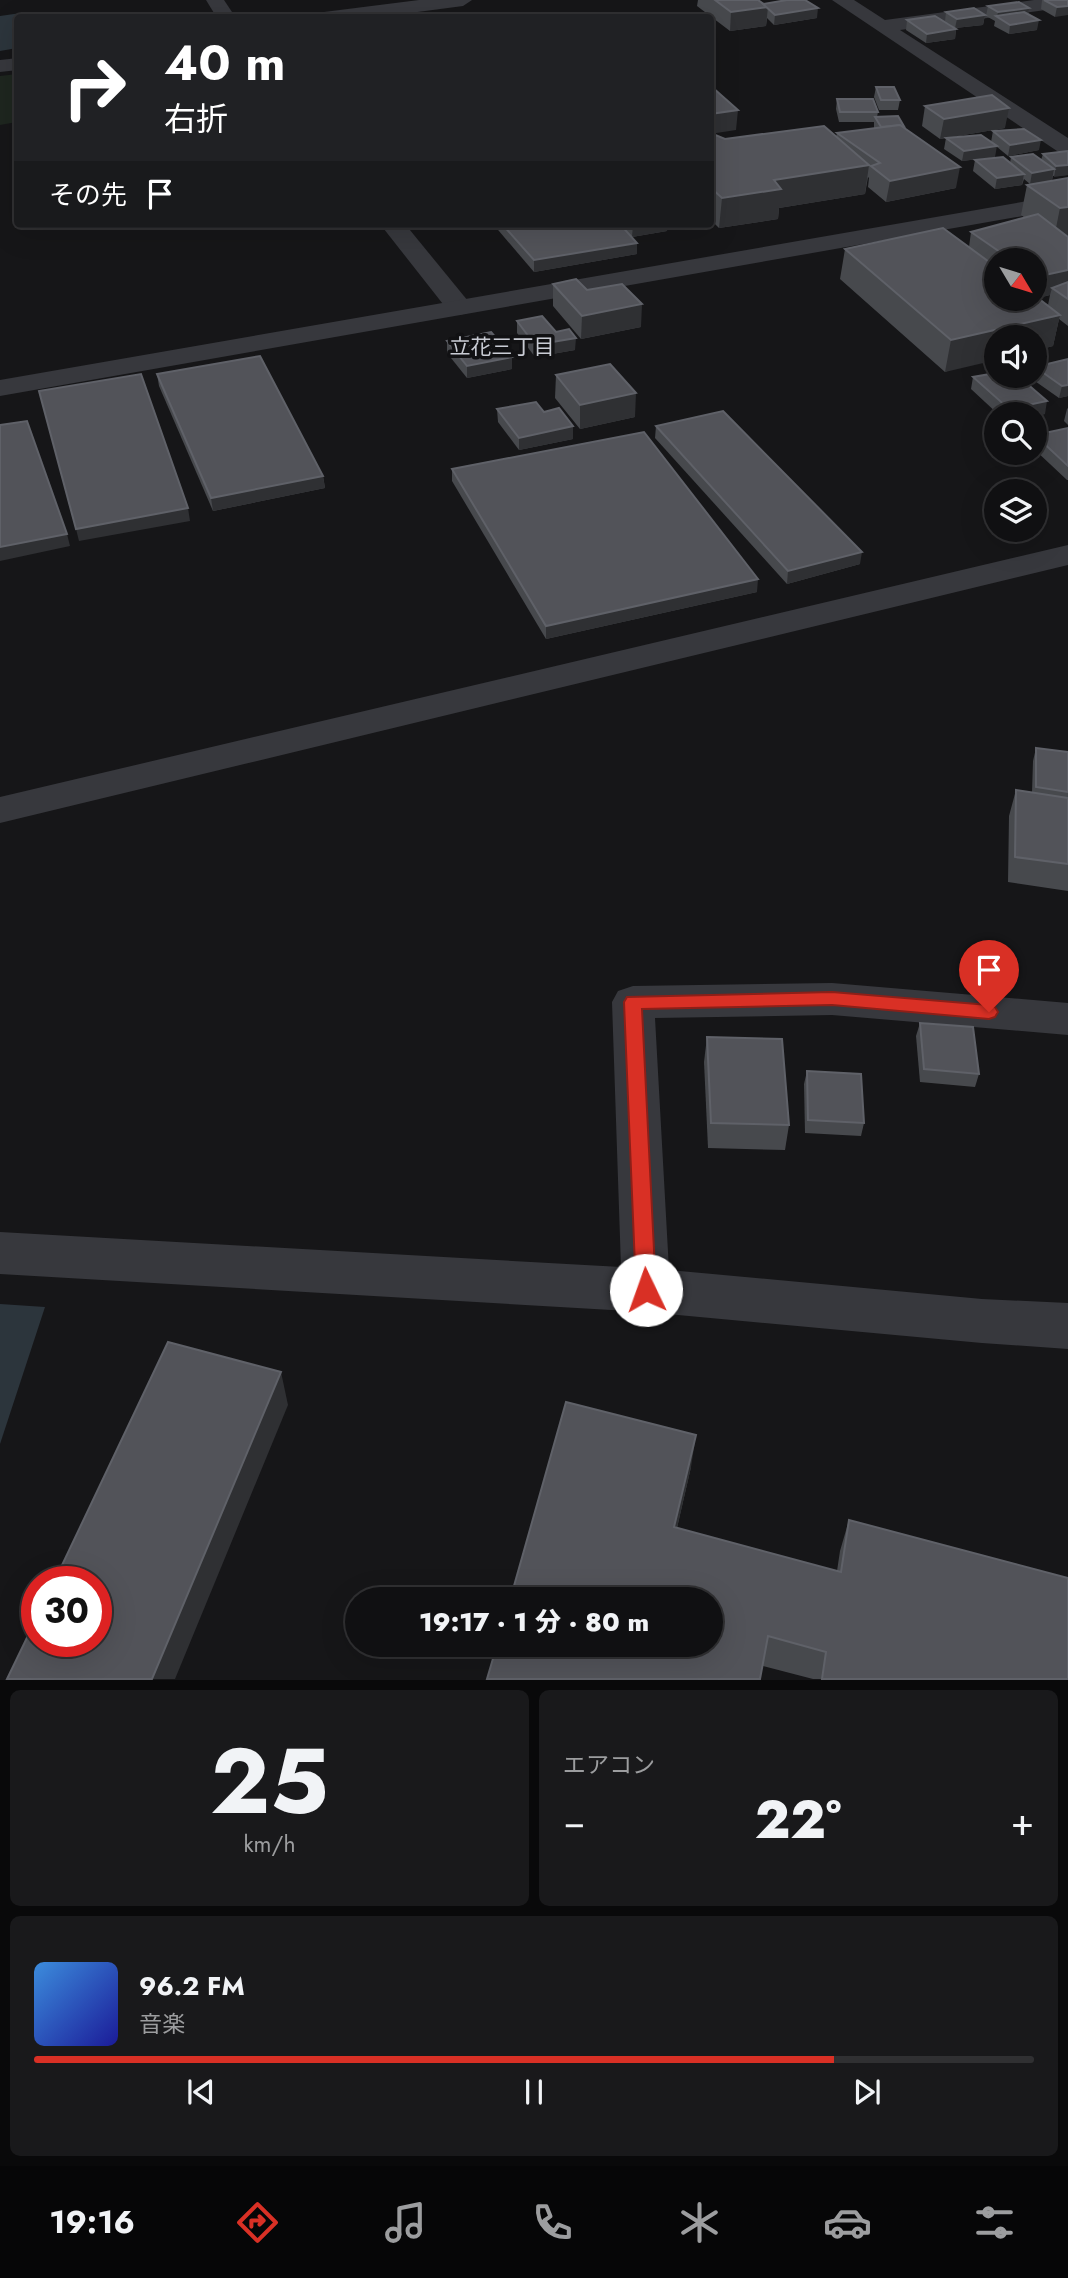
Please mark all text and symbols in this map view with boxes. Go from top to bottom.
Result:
text: 40 m [164,28,286,98]
icon: right [49,42,140,133]
text: 右折 [164,96,228,142]
icon: arrive [141,175,179,213]
text: その先 [49,176,127,214]
north arrow [984,248,1046,312]
map controls [984,248,1047,542]
button: sound [984,325,1047,388]
district label: 立花三丁目 [450,332,555,362]
button: search [984,402,1047,465]
button: layers [984,479,1047,542]
pin [959,940,1019,1012]
icon: arrive [970,951,1008,989]
position arrow [609,1253,683,1327]
speed limit sign: 30 [21,1566,112,1657]
text: 19:17 · 1 分 · 80 m [419,1603,649,1641]
text: 25 [210,1716,329,1847]
text: エアコン [563,1748,655,1782]
text: 22° [755,1782,841,1858]
text: − [563,1794,585,1849]
text: + [1011,1794,1034,1849]
text: km/h [244,1827,295,1861]
text: 96.2 FM [139,1967,245,2005]
text: 音楽 [139,2007,185,2041]
icon: previous [182,2073,220,2111]
icon: pause [515,2073,553,2111]
icon: next [848,2073,886,2111]
icon: directions [233,2198,282,2247]
icon: music [381,2198,430,2247]
icon: phone [528,2198,577,2247]
icon: climate [675,2198,724,2247]
icon: car [823,2198,872,2247]
icon: filters [970,2198,1019,2247]
text: 19:16 [49,2199,135,2245]

